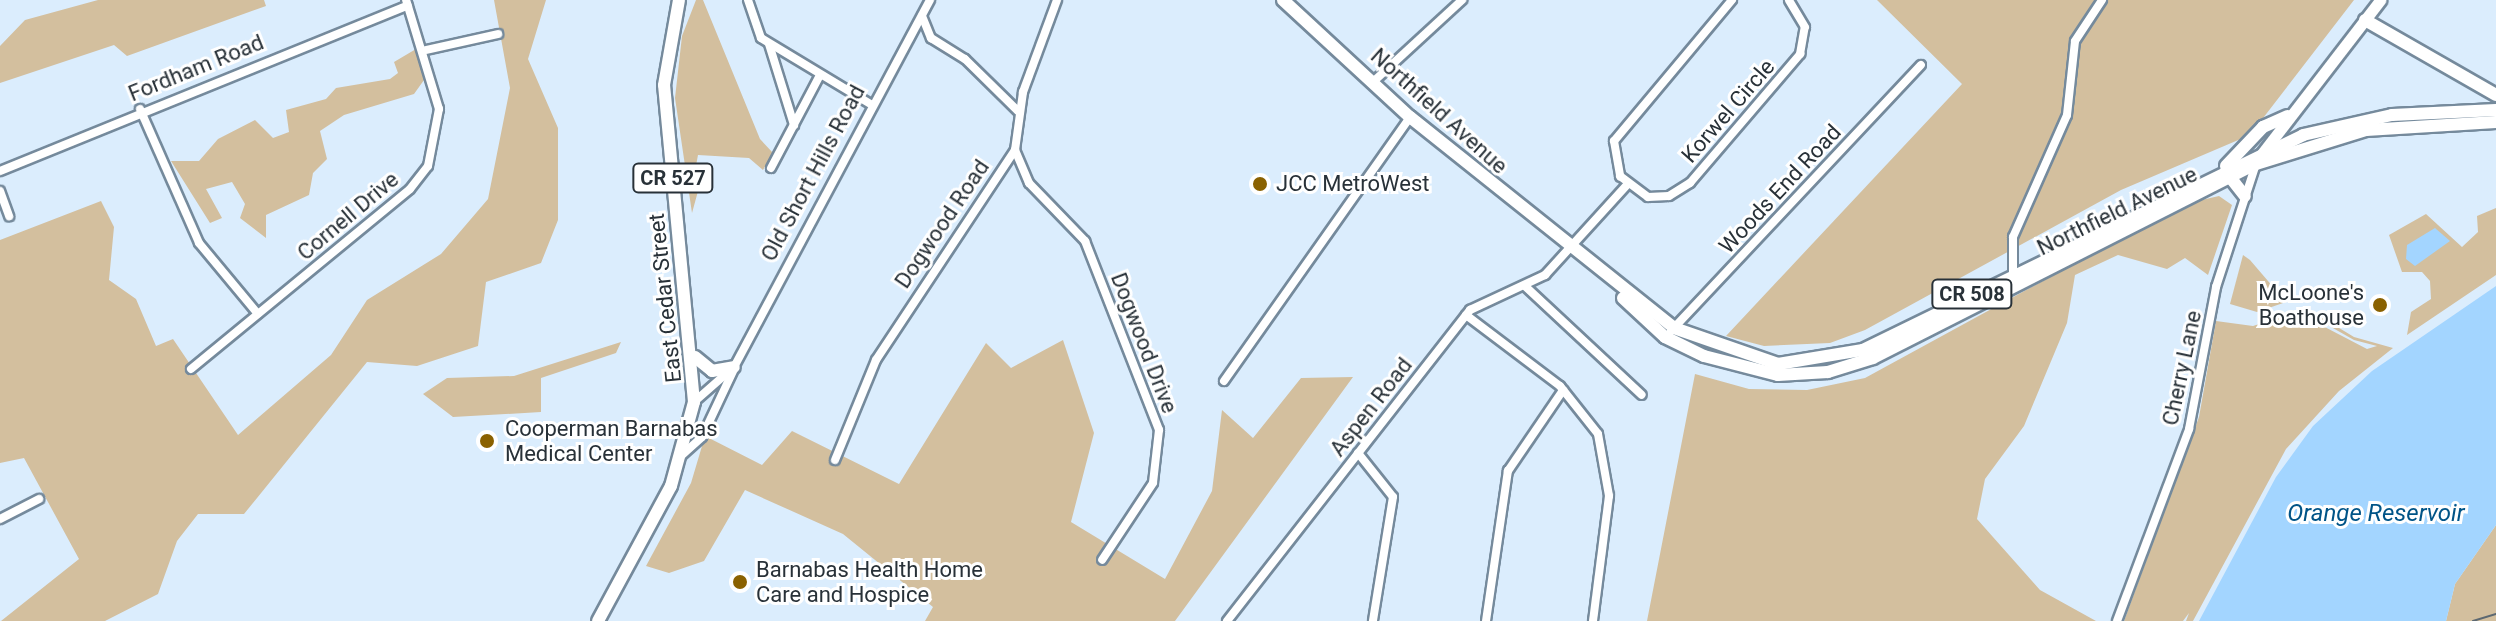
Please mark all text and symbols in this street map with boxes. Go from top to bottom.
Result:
street label: Fordham Road [125,29,267,107]
street label: Northfield Avenue [1365,43,1513,179]
street label: Korwel Circle [1676,54,1780,168]
street label: Old Short Hills Road [755,80,871,266]
street label: Woods End Road [1714,119,1846,259]
street label: Dogwood Road [889,155,995,293]
street label: Northfield Avenue [2033,161,2201,261]
road number: CR 527 [631,162,715,194]
street label: Cornell Drive [292,166,404,266]
place label: JCC MetroWest [1276,171,1429,197]
marker: JCC MetroWest [1251,175,1269,193]
street label: East Cedar Street [643,212,687,384]
street label: Dogwood Drive [1105,269,1183,417]
road number: CR 508 [1930,278,2014,310]
place label: McLoone's Boathouse [2258,279,2364,330]
marker: McLoone's Boathouse [2371,296,2389,314]
street label: Cherry Lane [2157,308,2207,428]
street label: Aspen Road [1324,352,1418,462]
place label: Cooperman Barnabas Medical Center [505,415,718,466]
marker: Cooperman Barnabas Medical Center [476,430,498,452]
water label: Orange Reservoir [2287,500,2465,528]
place label: Barnabas Health Home Care and Hospice [756,556,983,608]
marker: Barnabas Health Home Care and Hospice [731,573,749,591]

